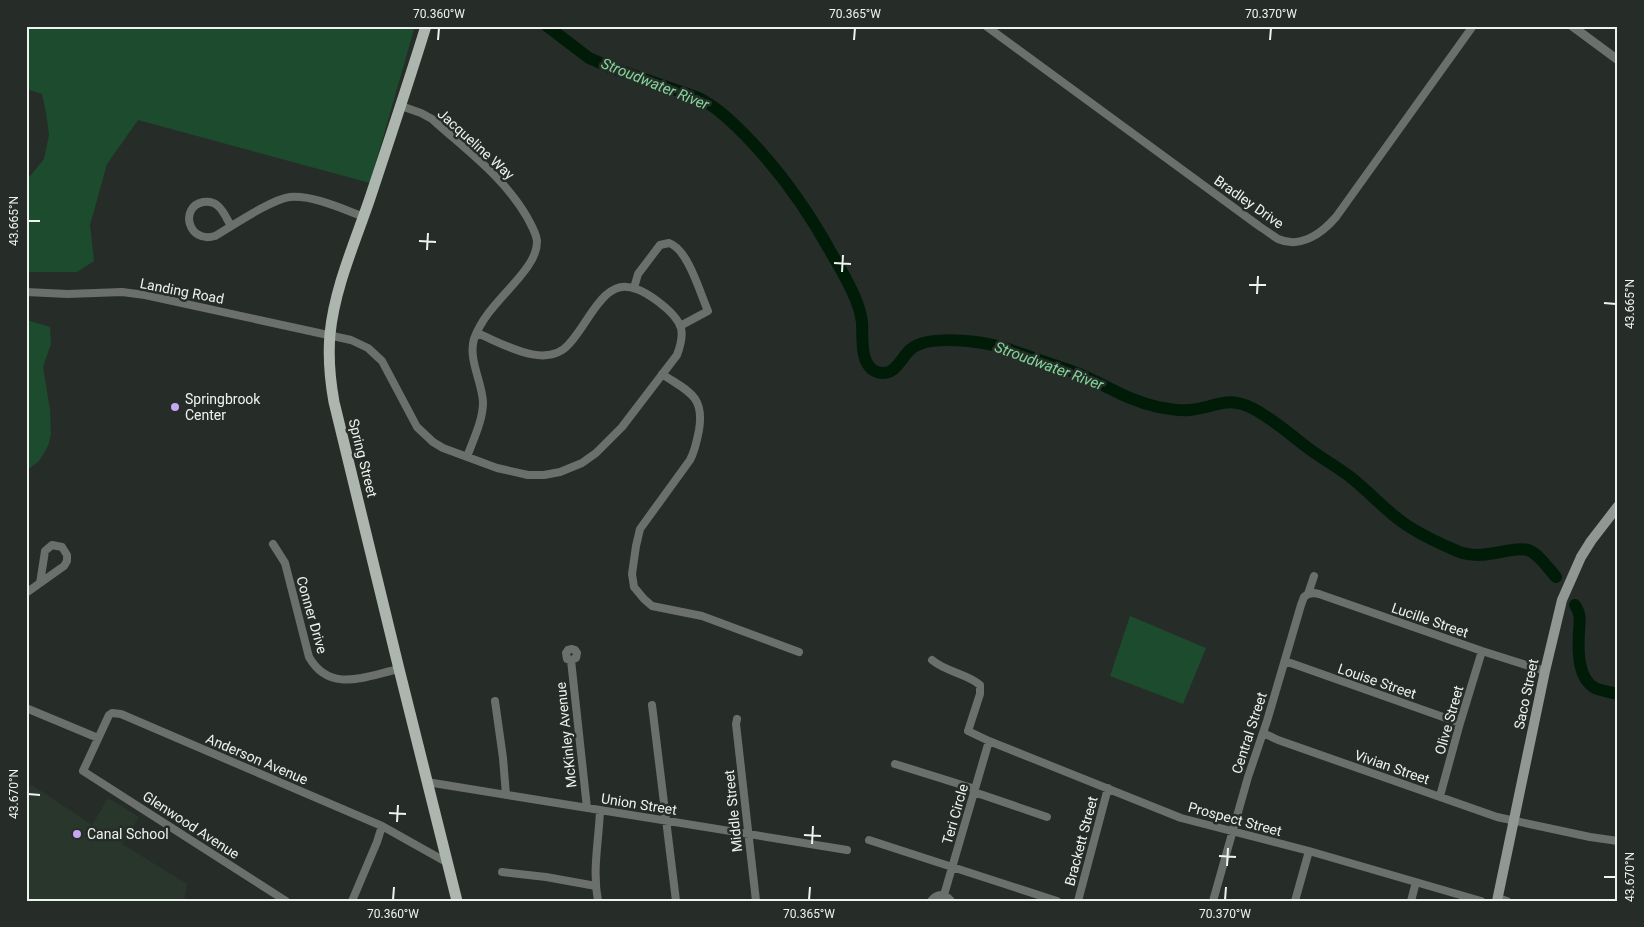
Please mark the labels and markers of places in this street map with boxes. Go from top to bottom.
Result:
place label: Springbrook Center [185,391,261,423]
marker: Springbrook Center [169,401,181,413]
place label: Canal School [87,826,169,842]
marker: Canal School [71,828,83,840]

